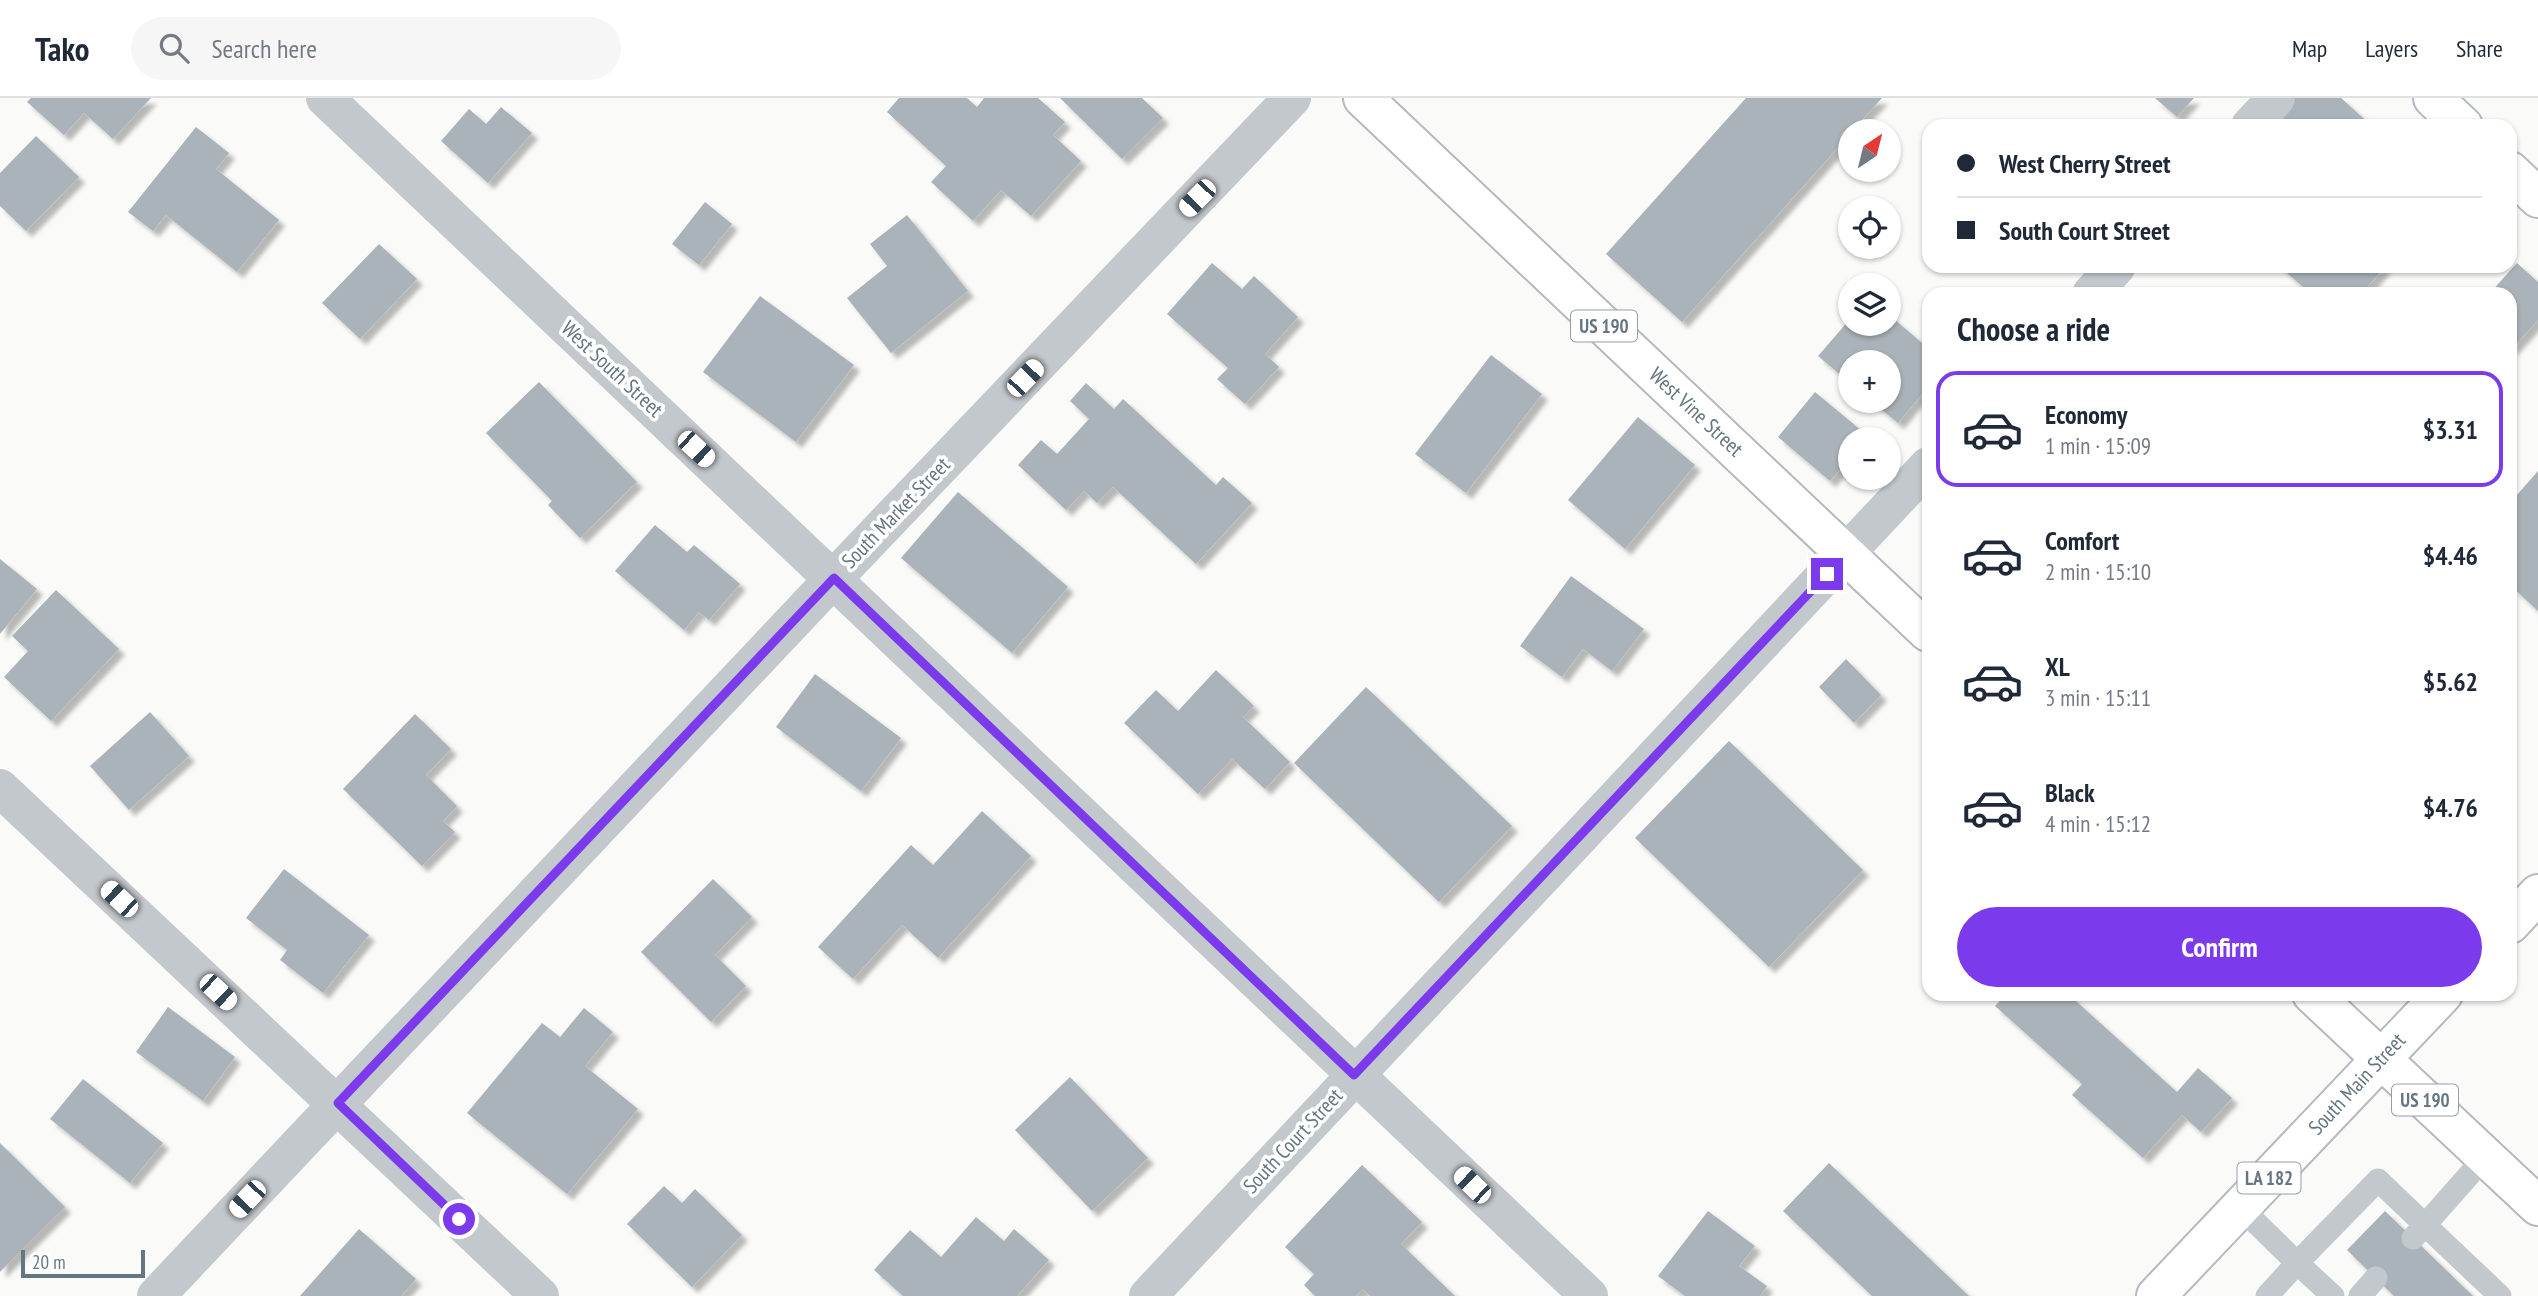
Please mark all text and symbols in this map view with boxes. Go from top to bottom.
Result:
search box [131,17,621,80]
text: Tako [35,27,89,70]
icon: search [155,29,193,67]
text: Search here [211,32,317,65]
text: Map [2292,33,2327,64]
text: Layers [2365,33,2418,64]
text: Share [2456,33,2503,64]
north arrow [1838,119,1900,182]
map controls [1838,119,1901,490]
text: West Cherry Street [1999,147,2171,180]
car [1175,176,1220,220]
button: locate [1838,196,1901,259]
text: South Court Street [1999,214,2170,247]
button: layers [1838,273,1901,336]
text: Choose a ride [1957,308,2110,350]
road number: US 190 [1571,310,1637,342]
street label: West South Street [556,315,669,423]
button: + [1838,350,1901,413]
car [1003,356,1048,400]
street label: West Vine Street [1644,361,1749,462]
icon: car [1961,398,2024,461]
text: Economy [2045,398,2127,431]
text: $3.31 [2423,413,2478,446]
car [674,427,719,471]
button: − [1838,427,1901,490]
text: 1 min · 15:09 [2045,431,2151,460]
street label: South Market Street [836,451,956,574]
icon: car [1961,524,2024,587]
text: Comfort [2045,524,2119,557]
text: $4.46 [2423,539,2478,572]
text: 2 min · 15:10 [2045,557,2151,586]
route end [1811,558,1843,590]
icon: car [1961,650,2024,713]
text: XL [2045,650,2070,683]
text: $5.62 [2423,665,2478,698]
text: 3 min · 15:11 [2045,683,2151,712]
icon: car [1961,776,2024,839]
text: Black [2045,776,2095,809]
text: $4.76 [2423,791,2478,824]
text: 4 min · 15:12 [2045,809,2151,838]
car [97,877,142,921]
button: Confirm [1957,907,2482,987]
car [196,970,241,1014]
street label: South Main Street [2302,1027,2411,1140]
street label: South Court Street [1237,1082,1348,1199]
road number: US 190 [2392,1084,2458,1116]
road number: LA 182 [2238,1162,2300,1194]
car [1450,1163,1495,1207]
car [225,1176,270,1222]
route start [443,1203,475,1235]
scale bar [21,1247,145,1279]
text: 20 m [32,1250,66,1274]

